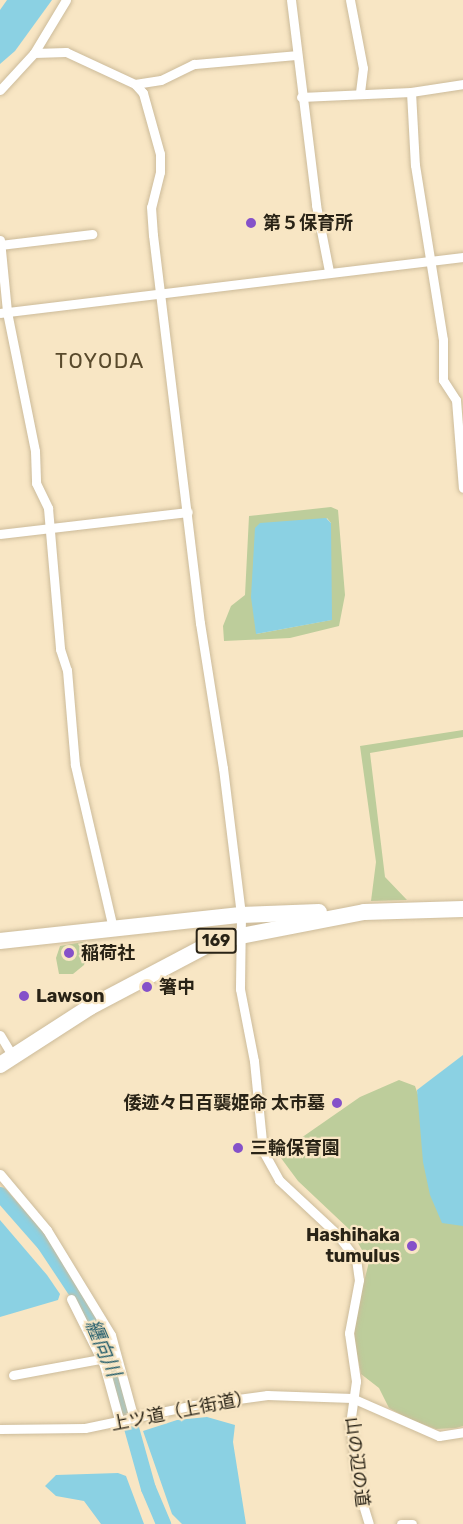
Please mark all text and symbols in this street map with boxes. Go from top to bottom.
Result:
place label: 第５保育所 [263,212,353,234]
marker: 第５保育所 [244,216,258,230]
district label: TOYODA [55,348,145,374]
road number: 169 [195,928,237,954]
place label: 稲荷社 [81,942,135,964]
marker: 稲荷社 [62,946,76,960]
place label: 箸中 [159,976,195,998]
marker: 箸中 [140,980,154,994]
place label: Lawson [36,985,105,1007]
marker: Lawson [17,989,31,1003]
place label: 倭迹々日百襲姫命 太市墓 [123,1092,325,1114]
marker: 倭迹々日百襲姫命 太市墓 [330,1096,344,1110]
place label: 三輪保育園 [250,1137,340,1159]
marker: 三輪保育園 [231,1141,245,1155]
place label: Hashihaka tumulus [306,1225,400,1268]
marker: Hashihaka tumulus [405,1239,419,1253]
water label: 纒向川 [80,1316,126,1380]
street label: 上ツ道（上街道） [109,1387,255,1435]
street label: 山の辺の道 [341,1416,373,1508]

